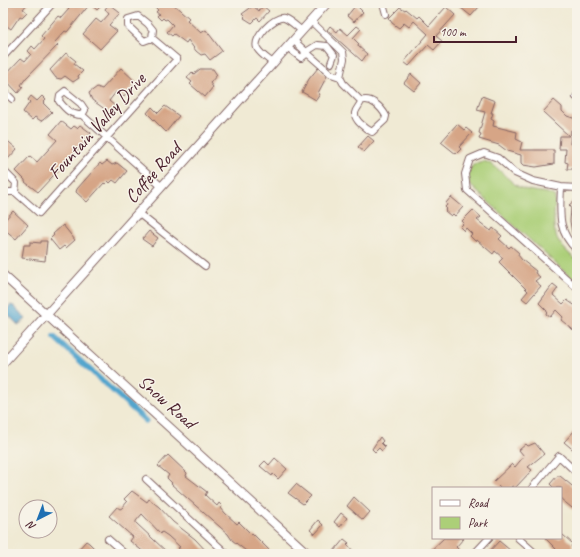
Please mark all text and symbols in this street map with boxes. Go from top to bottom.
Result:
scale bar [434,18,516,44]
text: 100 m [440,24,467,40]
street label: Fountain Valley Drive [43,66,152,184]
street label: Coffee Road [120,135,189,208]
street label: Snow Road [133,370,203,436]
legend [432,487,562,539]
text: Road [468,495,490,511]
north arrow [18,499,58,539]
text: Park [468,515,489,531]
text: N [22,517,39,534]

